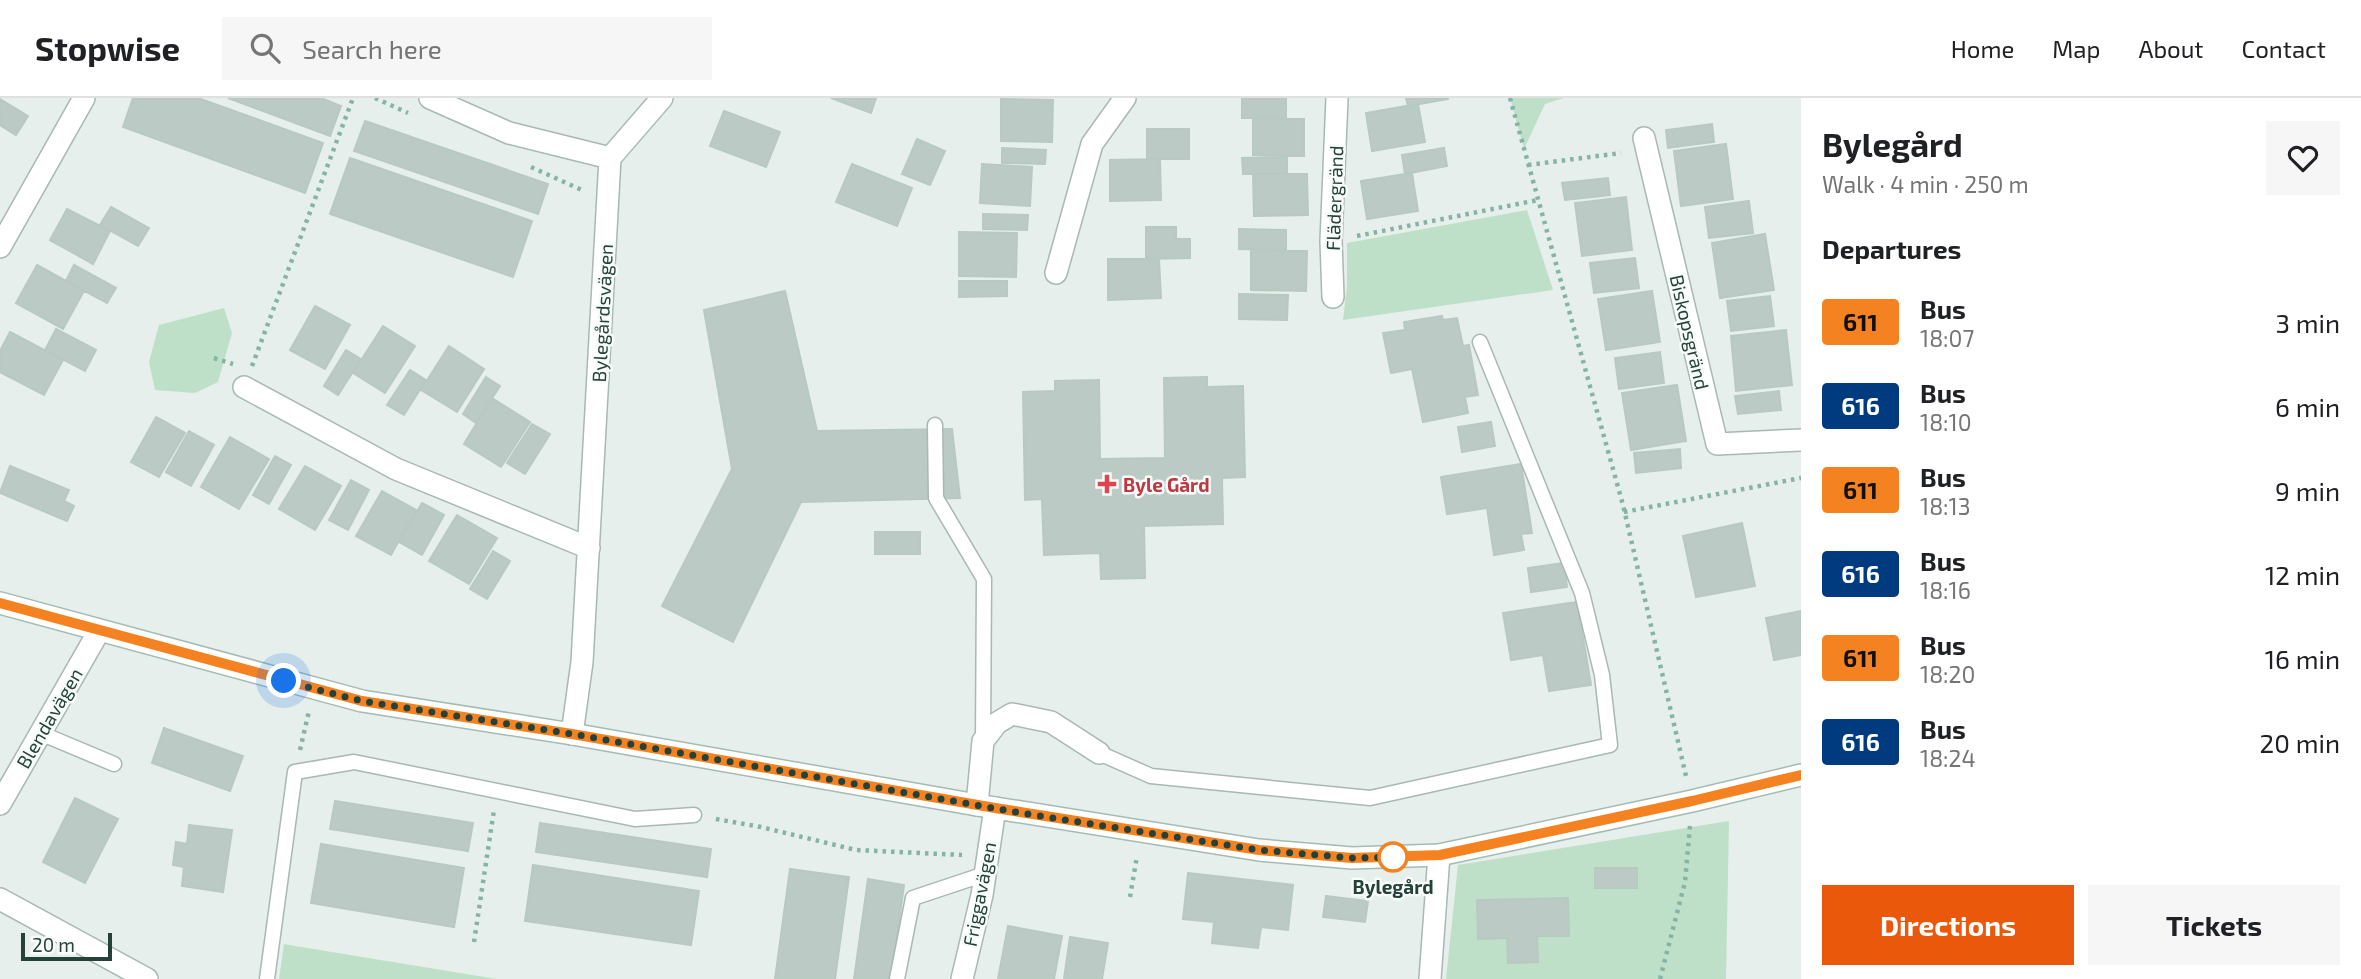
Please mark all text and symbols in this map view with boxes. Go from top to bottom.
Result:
search box [222,17,712,80]
text: Stopwise [35,28,180,68]
icon: search [246,29,284,67]
text: Search here [302,33,442,64]
text: Home [1951,34,2014,63]
text: Map [2052,34,2100,63]
text: About [2138,34,2204,63]
text: Contact [2242,34,2326,63]
button: heart [2266,121,2340,195]
text: Bylegård [1822,124,1963,164]
street label: Flädergränd [1321,145,1347,251]
text: Walk · 4 min · 250 m [1822,170,2029,198]
text: Departures [1822,233,1961,264]
street label: Bylegårdsvägen [587,243,617,383]
street label: Biskopsgränd [1666,272,1714,392]
text: Bus [1920,293,1966,324]
text: 611 [1843,307,1878,336]
text: 3 min [2275,307,2340,338]
text: 18:07 [1920,324,1974,352]
text: Bus [1920,377,1966,408]
text: 616 [1841,391,1880,420]
text: 6 min [2275,391,2340,422]
text: 18:10 [1920,408,1972,436]
text: Bus [1920,461,1966,492]
place label: Byle Gård [1123,473,1209,497]
marker: Byle Gård [1097,474,1117,494]
text: 611 [1843,475,1878,504]
text: 9 min [2275,475,2340,506]
text: 18:13 [1920,492,1971,520]
text: Bus [1920,545,1966,576]
text: 616 [1841,559,1880,588]
text: 12 min [2265,559,2340,590]
text: 18:16 [1920,576,1971,604]
text: Bus [1920,629,1966,660]
text: 611 [1843,643,1878,672]
text: 16 min [2265,643,2340,674]
text: 18:20 [1920,660,1975,688]
your location [266,663,301,698]
street label: Blendavägen [11,664,87,772]
text: Bus [1920,713,1966,744]
text: 616 [1841,727,1880,756]
text: 20 min [2260,727,2340,758]
text: 18:24 [1920,744,1976,772]
street label: Friggavägen [958,840,1000,948]
marker: Bylegård [1378,842,1408,872]
place label: Bylegård [1352,875,1434,899]
button: Directions [1822,885,2074,965]
button: Tickets [2088,885,2340,965]
scale bar [21,930,112,962]
text: 20 m [32,933,75,956]

